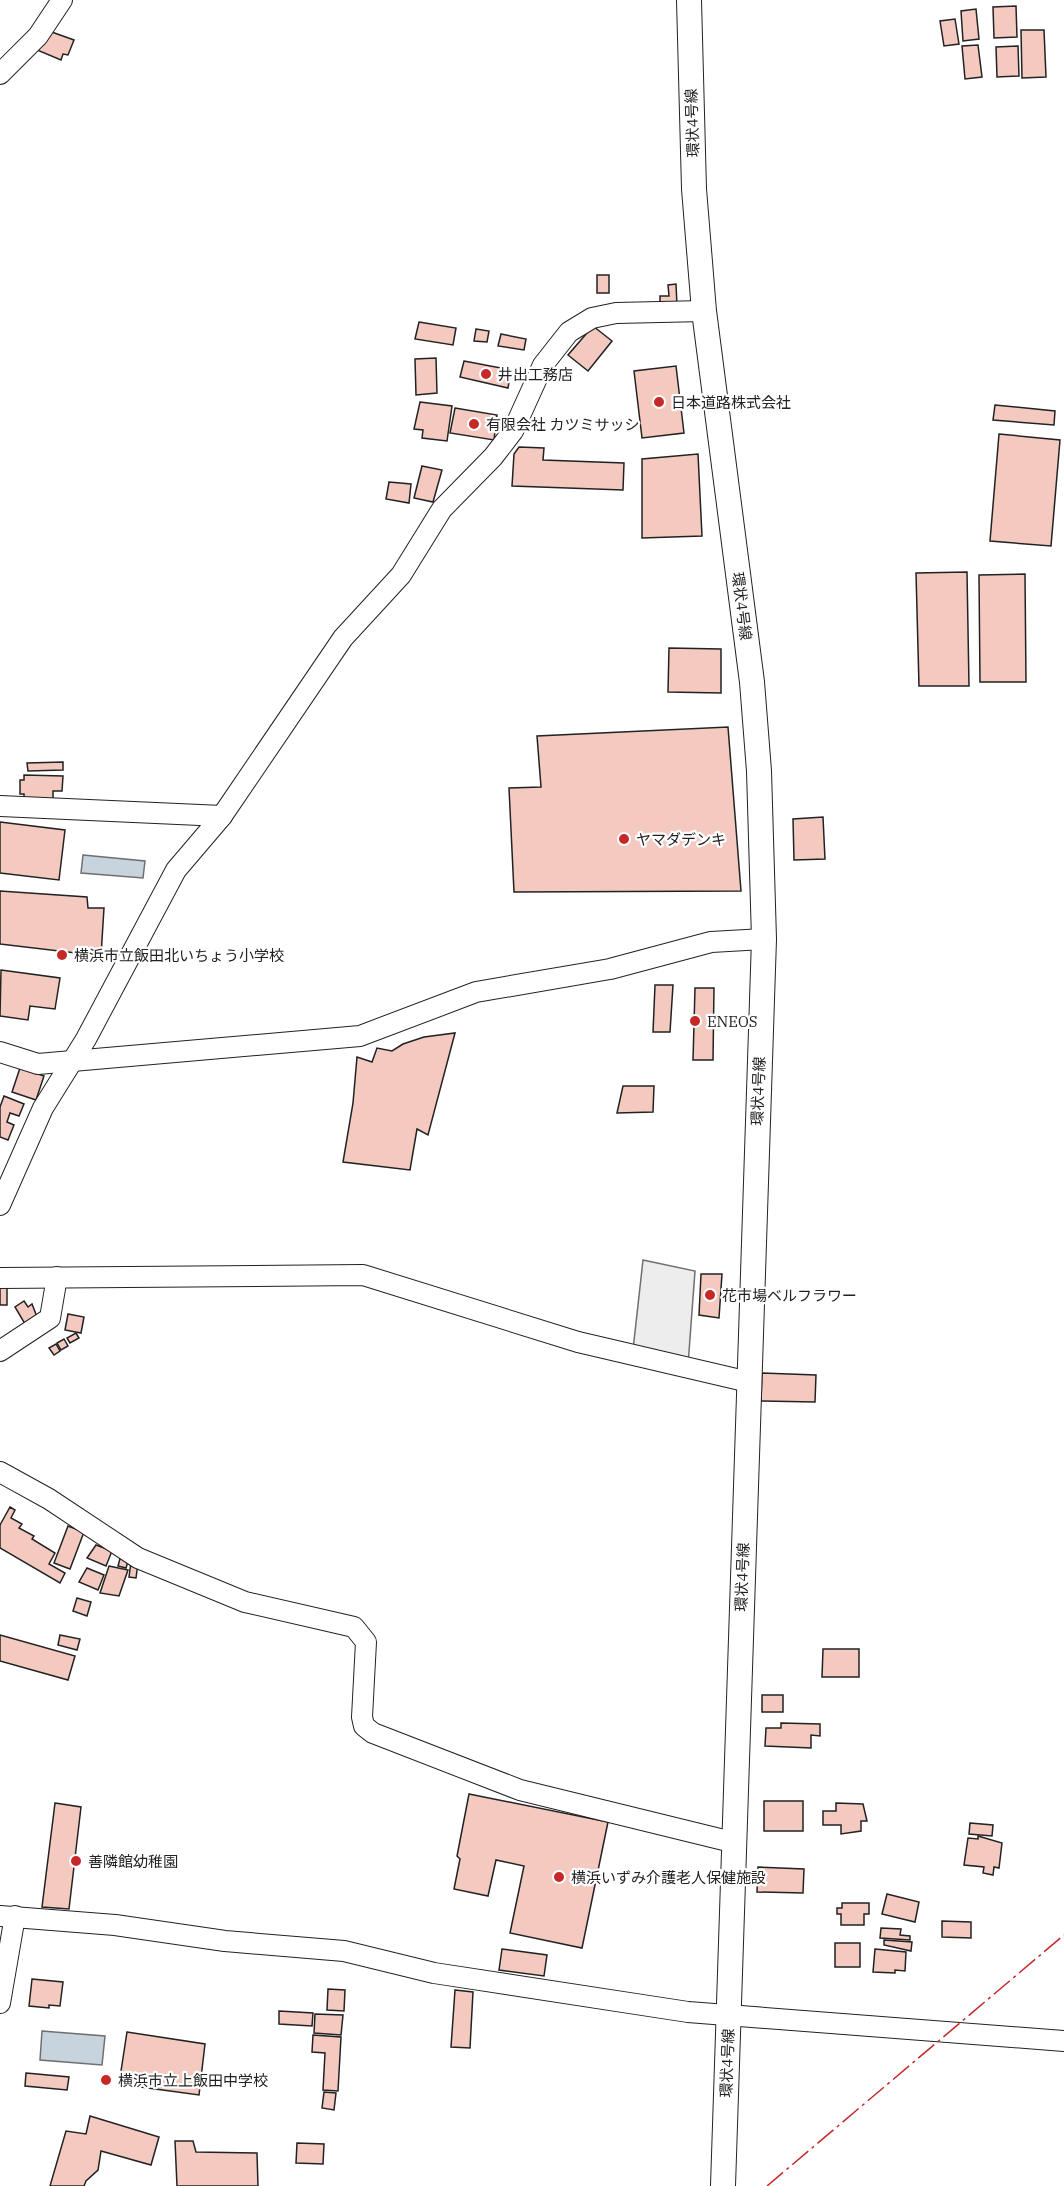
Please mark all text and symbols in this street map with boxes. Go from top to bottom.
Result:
street label: 環状4号線 [681,88,703,158]
place label: 井出工務店 [498,365,573,384]
marker: 井出工務店 [479,367,493,381]
place label: 日本道路株式会社 [671,393,791,412]
marker: 日本道路株式会社 [652,395,666,409]
place label: 有限会社 カツミサッシ [486,415,639,434]
marker: 有限会社 カツミサッシ [467,417,481,431]
street label: 環状4号線 [728,571,756,641]
place label: ヤマダデンキ [636,830,726,849]
marker: ヤマダデンキ [617,832,631,846]
place label: 横浜市立飯田北いちょう小学校 [74,946,284,965]
marker: 横浜市立飯田北いちょう小学校 [55,948,69,962]
place label: ENEOS [707,1012,757,1031]
marker: ENEOS [688,1014,702,1028]
street label: 環状4号線 [747,1056,769,1126]
place label: 花市場ベルフラワー [722,1286,857,1305]
marker: 花市場ベルフラワー [703,1288,717,1302]
street label: 環状4号線 [731,1542,753,1612]
place label: 善隣館幼稚園 [88,1852,178,1871]
marker: 善隣館幼稚園 [69,1854,83,1868]
place label: 横浜いずみ介護老人保健施設 [571,1868,766,1887]
marker: 横浜いずみ介護老人保健施設 [552,1870,566,1884]
street label: 環状4号線 [716,2028,738,2098]
place label: 横浜市立上飯田中学校 [118,2071,268,2090]
marker: 横浜市立上飯田中学校 [99,2073,113,2087]

